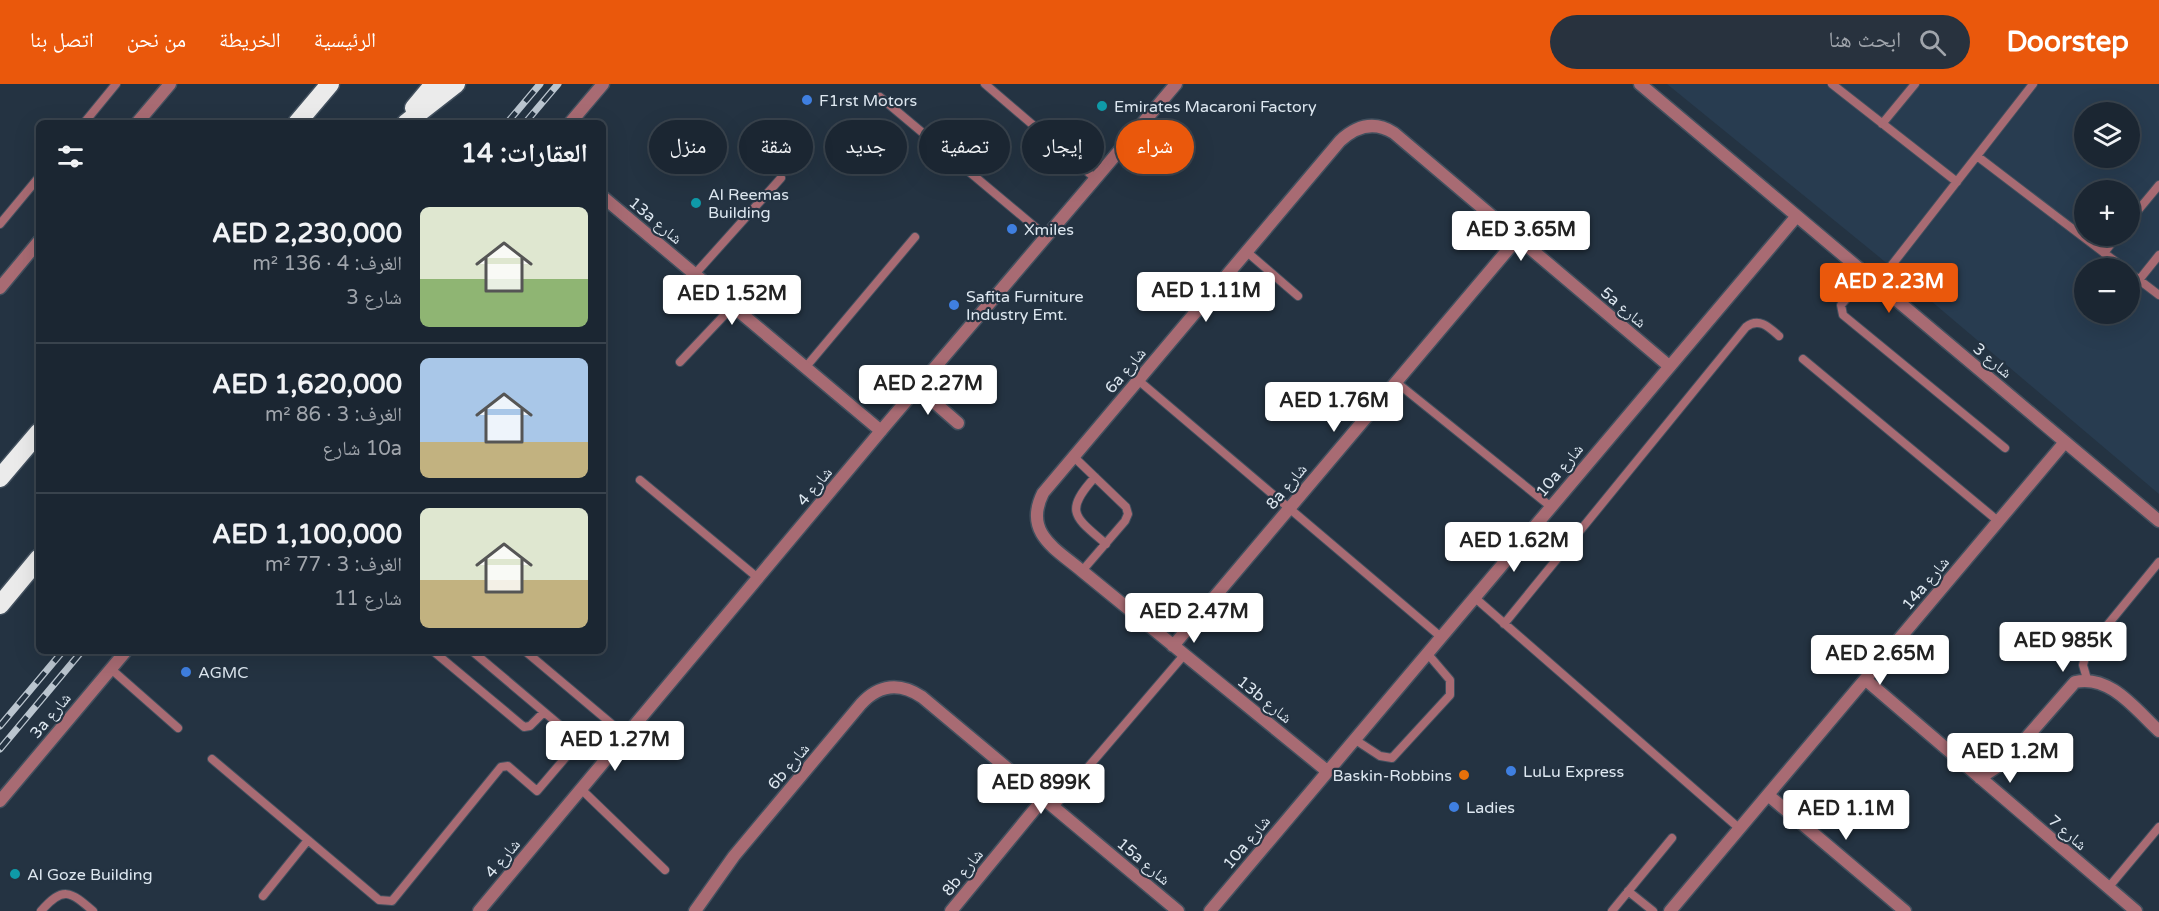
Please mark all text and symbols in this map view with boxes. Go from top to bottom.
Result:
search box [1550,15,1970,69]
text: Doorstep [2006,25,2129,59]
icon: search [1916,26,1949,59]
text: ابحث هنا [1829,27,1901,53]
text: اتصل بنا [30,28,94,53]
text: من نحن [127,28,186,53]
text: الخريطة [219,28,281,53]
text: الرئيسية [314,28,376,53]
place label: F1rst Motors [819,91,917,111]
marker: F1rst Motors [800,93,814,107]
place label: Emirates Macaroni Factory [1114,97,1317,117]
marker: Emirates Macaroni Factory [1095,99,1109,113]
map controls [2074,102,2140,324]
button: layers [2074,102,2140,168]
chip: منزل [649,120,727,174]
chip: شقة [739,120,813,174]
chip: جديد [825,120,907,174]
chip: تصفية [919,120,1010,174]
chip: إيجار [1022,120,1104,174]
chip: شراء [1116,120,1194,174]
text: العقارات: 14 [461,138,588,169]
icon: filters [54,140,87,173]
button: + [2074,180,2140,246]
place label: Al Reemas Building [708,185,789,223]
street label: 13a شارع [625,193,686,249]
marker: Al Reemas Building [689,196,703,210]
pin: AED 3.65M [1452,211,1590,262]
text: AED 2,230,000 [212,218,402,249]
text: AED 3.65M [1466,218,1576,242]
place label: Xmiles [1024,220,1074,240]
marker: Xmiles [1005,222,1019,236]
icon: home [468,231,540,303]
text: الغرف: 4 · 136 m² [252,252,402,276]
button: − [2074,258,2140,324]
pin: AED 2.23M [1820,263,1958,314]
text: AED 2.23M [1834,270,1944,294]
pin: AED 1.11M [1137,272,1275,323]
pin: AED 1.52M [663,275,801,326]
text: AED 1.11M [1151,279,1261,303]
text: AED 1.52M [677,282,787,306]
street label: 5a شارع [1596,283,1650,333]
text: شارع 3 [346,286,402,310]
place label: Safita Furniture Industry Emt. [966,287,1084,325]
marker: Safita Furniture Industry Emt. [947,298,961,312]
street label: شارع 3 [1969,339,2016,383]
street label: 6a شارع [1101,344,1151,398]
pin: AED 2.27M [859,365,997,416]
text: AED 1,620,000 [212,369,402,400]
text: AED 2.27M [873,372,983,396]
icon: home [468,382,540,454]
pin: AED 1.76M [1265,382,1403,433]
text: AED 1.76M [1279,389,1389,413]
text: الغرف: 3 · 86 m² [265,403,402,427]
text: 10a شارع [322,437,402,461]
street label: 10a شارع [1532,440,1588,501]
street label: 8a شارع [1262,460,1312,514]
street label: شارع 4 [793,463,837,510]
text: AED 1,100,000 [212,519,402,550]
pin: AED 1.62M [1445,522,1583,573]
text: AED 1.62M [1459,529,1569,553]
icon: home [468,532,540,604]
text: الغرف: 3 · 77 m² [265,553,402,577]
street label: 14a شارع [1898,553,1954,614]
text: شارع 11 [334,587,402,611]
pin: AED 2.47M [1125,593,1263,644]
text: AED 2.47M [1139,600,1249,624]
pin: AED 985K [2001,622,2125,673]
text: AED 985K [2014,629,2112,653]
pin: AED 2.65M [1811,635,1949,686]
text: AED 2.65M [1825,642,1935,666]
place label: AGMC [198,663,248,683]
marker: AGMC [179,665,193,679]
street label: 13b شارع [1233,672,1296,728]
street label: 3a شارع [26,689,76,743]
pin: AED 1.27M [546,721,684,772]
text: AED 1.27M [560,728,670,752]
pin: AED 1.2M [1948,733,2072,784]
street label: 6b شارع [764,739,814,794]
text: AED 1.2M [1961,740,2059,764]
place label: LuLu Express [1523,762,1624,782]
pin: AED 899K [979,764,1103,815]
marker: LuLu Express [1504,764,1518,778]
place label: Baskin-Robbins [1333,766,1452,786]
marker: Baskin-Robbins [1457,768,1471,782]
text: AED 899K [992,771,1090,795]
pin: AED 1.1M [1784,790,1908,841]
text: AED 1.1M [1797,797,1895,821]
place label: Ladies [1466,798,1515,818]
marker: Ladies [1447,800,1461,814]
street label: شارع 7 [2044,811,2091,855]
street label: 10a شارع [1219,812,1275,873]
street label: 15a شارع [1113,834,1174,890]
street label: شارع 4 [481,835,525,882]
street label: 8b شارع [938,845,988,900]
place label: Al Goze Building [27,865,153,885]
marker: Al Goze Building [8,867,22,881]

